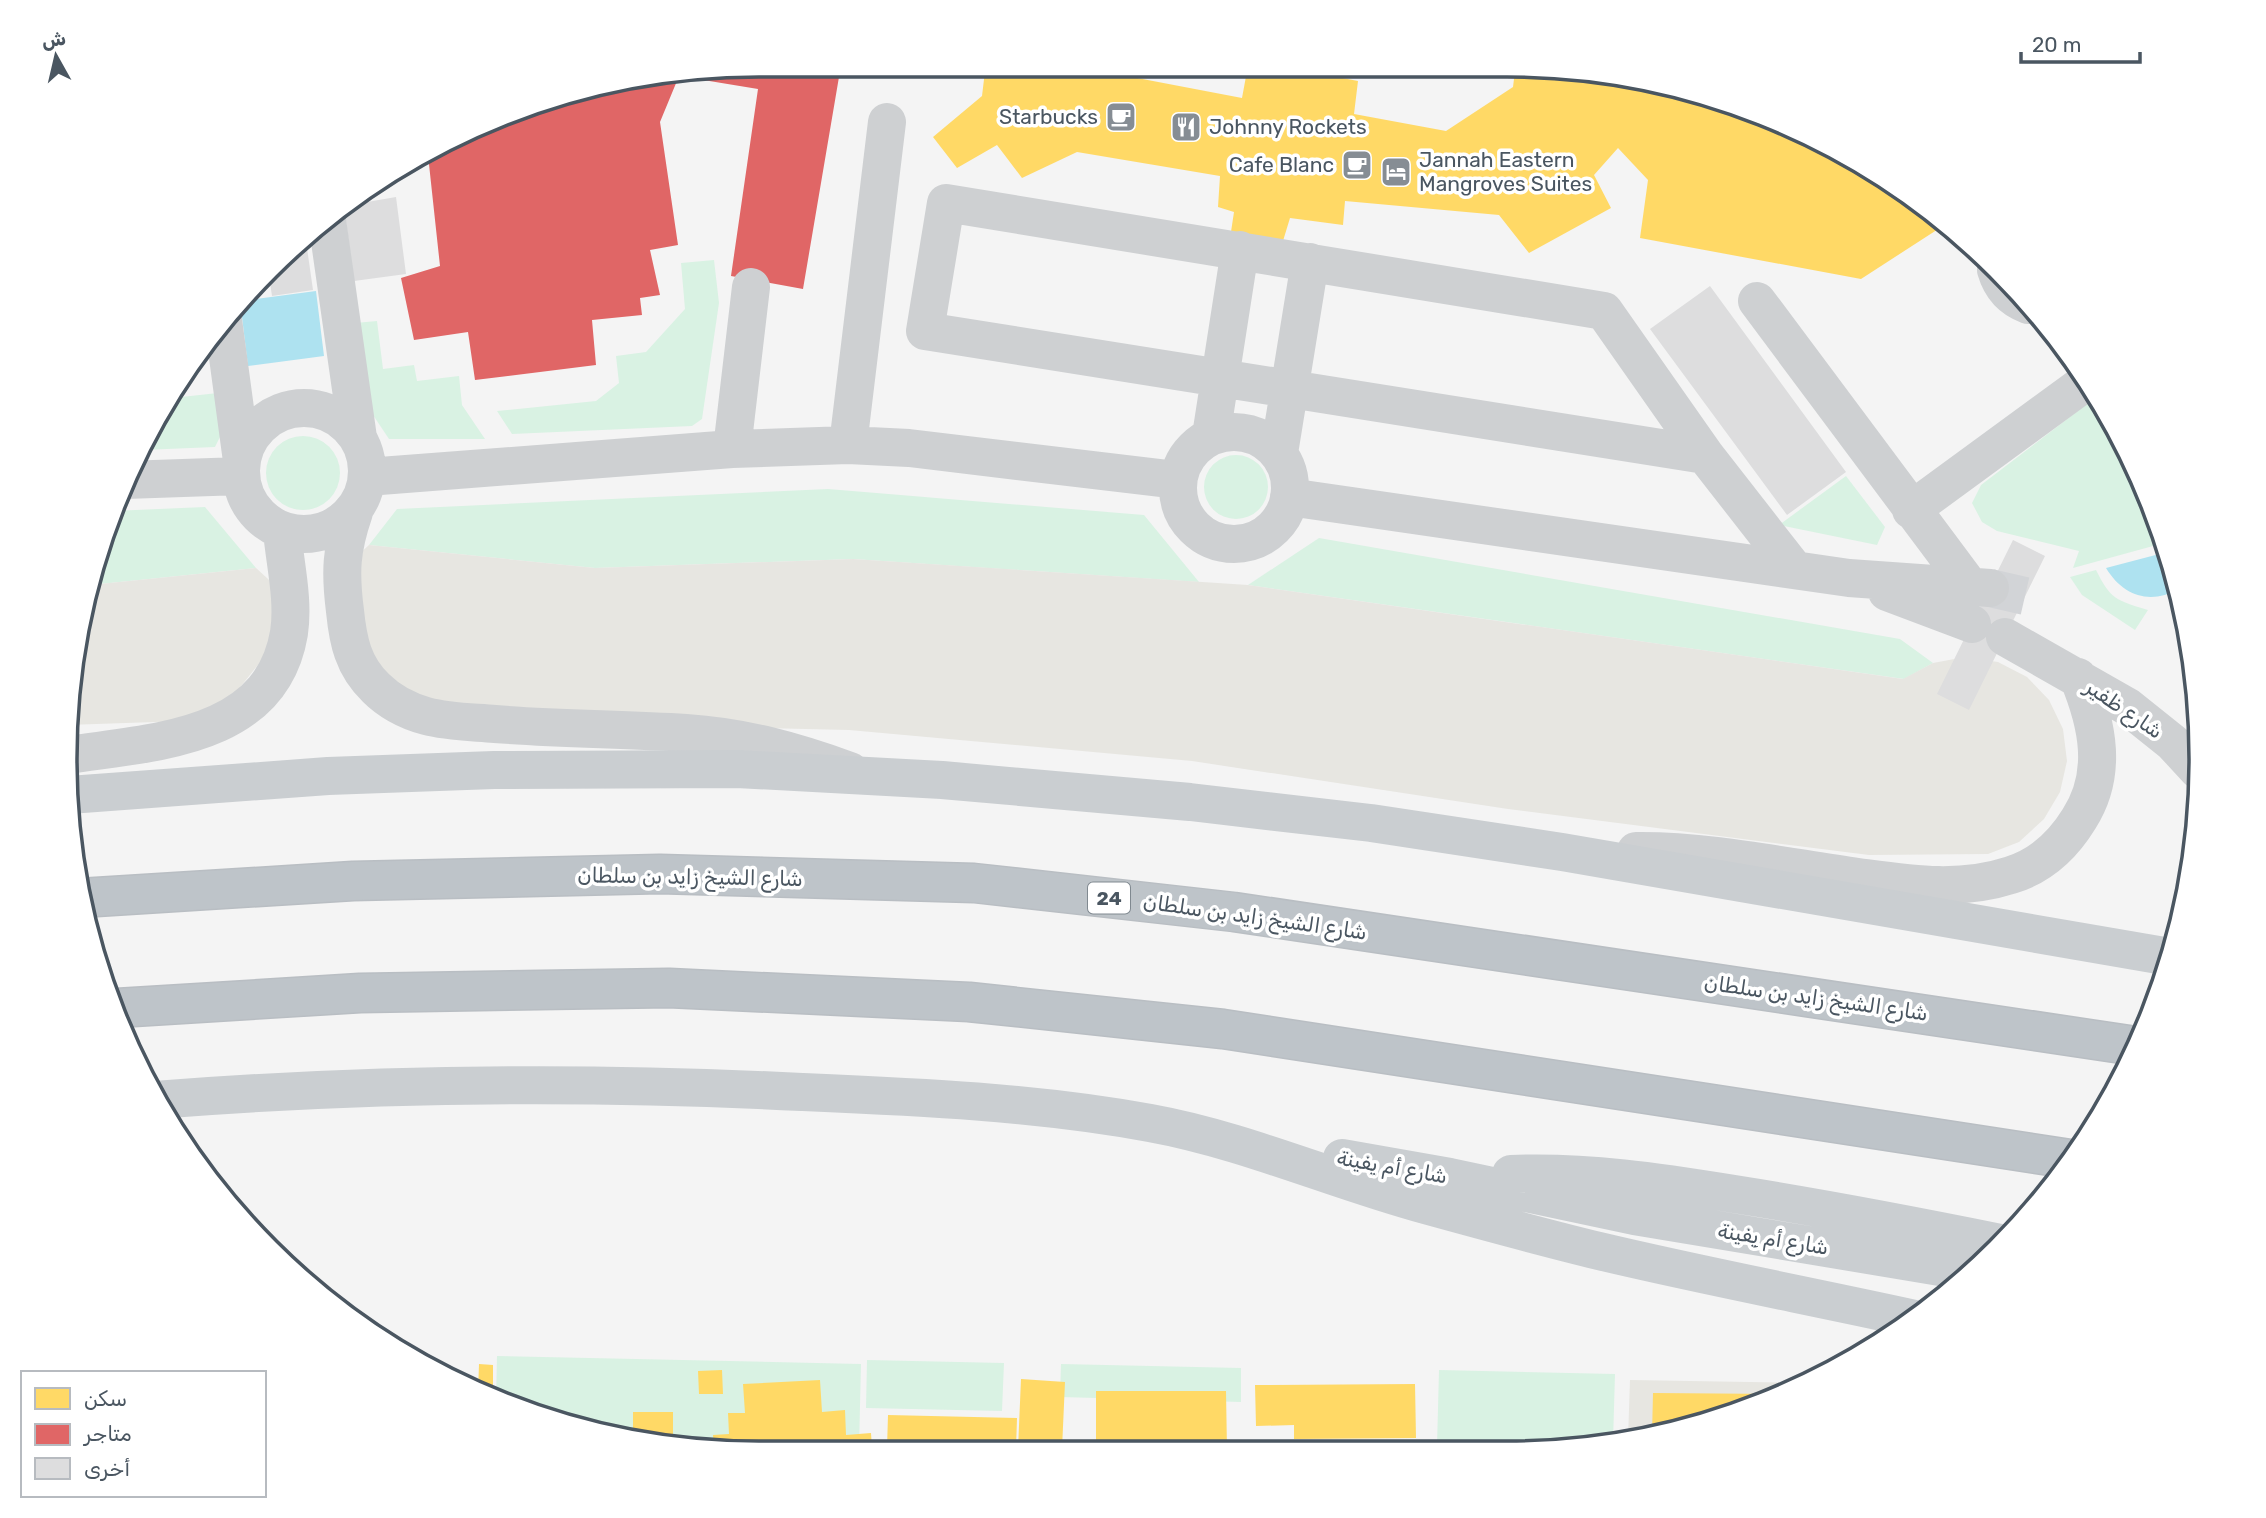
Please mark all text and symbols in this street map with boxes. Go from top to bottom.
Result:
north arrow [21,21,91,91]
scale bar [2021,21,2140,65]
text: ش [40,27,67,53]
text: 20 m [2032,32,2081,57]
cafe icon: Starbucks [1104,100,1138,134]
place label: Starbucks [999,104,1098,129]
restaurant icon: Johnny Rockets [1169,110,1203,144]
place label: Johnny Rockets [1209,114,1367,139]
place label: Jannah Eastern Mangroves Suites [1419,147,1592,196]
cafe icon: Cafe Blanc [1340,148,1374,182]
place label: Cafe Blanc [1229,152,1334,177]
hotel icon: Jannah Eastern Mangroves Suites [1379,155,1413,189]
street label: شارع ظفير [2078,672,2168,745]
street label: شارع الشيخ زايد بن سلطان [577,862,803,893]
road number: 24 [1088,882,1130,914]
street label: شارع الشيخ زايد بن سلطان [1141,888,1368,947]
street label: شارع الشيخ زايد بن سلطان [1702,969,1929,1028]
street label: شارع أم يفينة [1334,1144,1449,1191]
street label: شارع أم يِفينة [1716,1217,1830,1262]
legend [21,1371,266,1497]
text: سكن [84,1386,127,1411]
text: متاجر [82,1421,132,1446]
text: أخرى [84,1456,130,1481]

